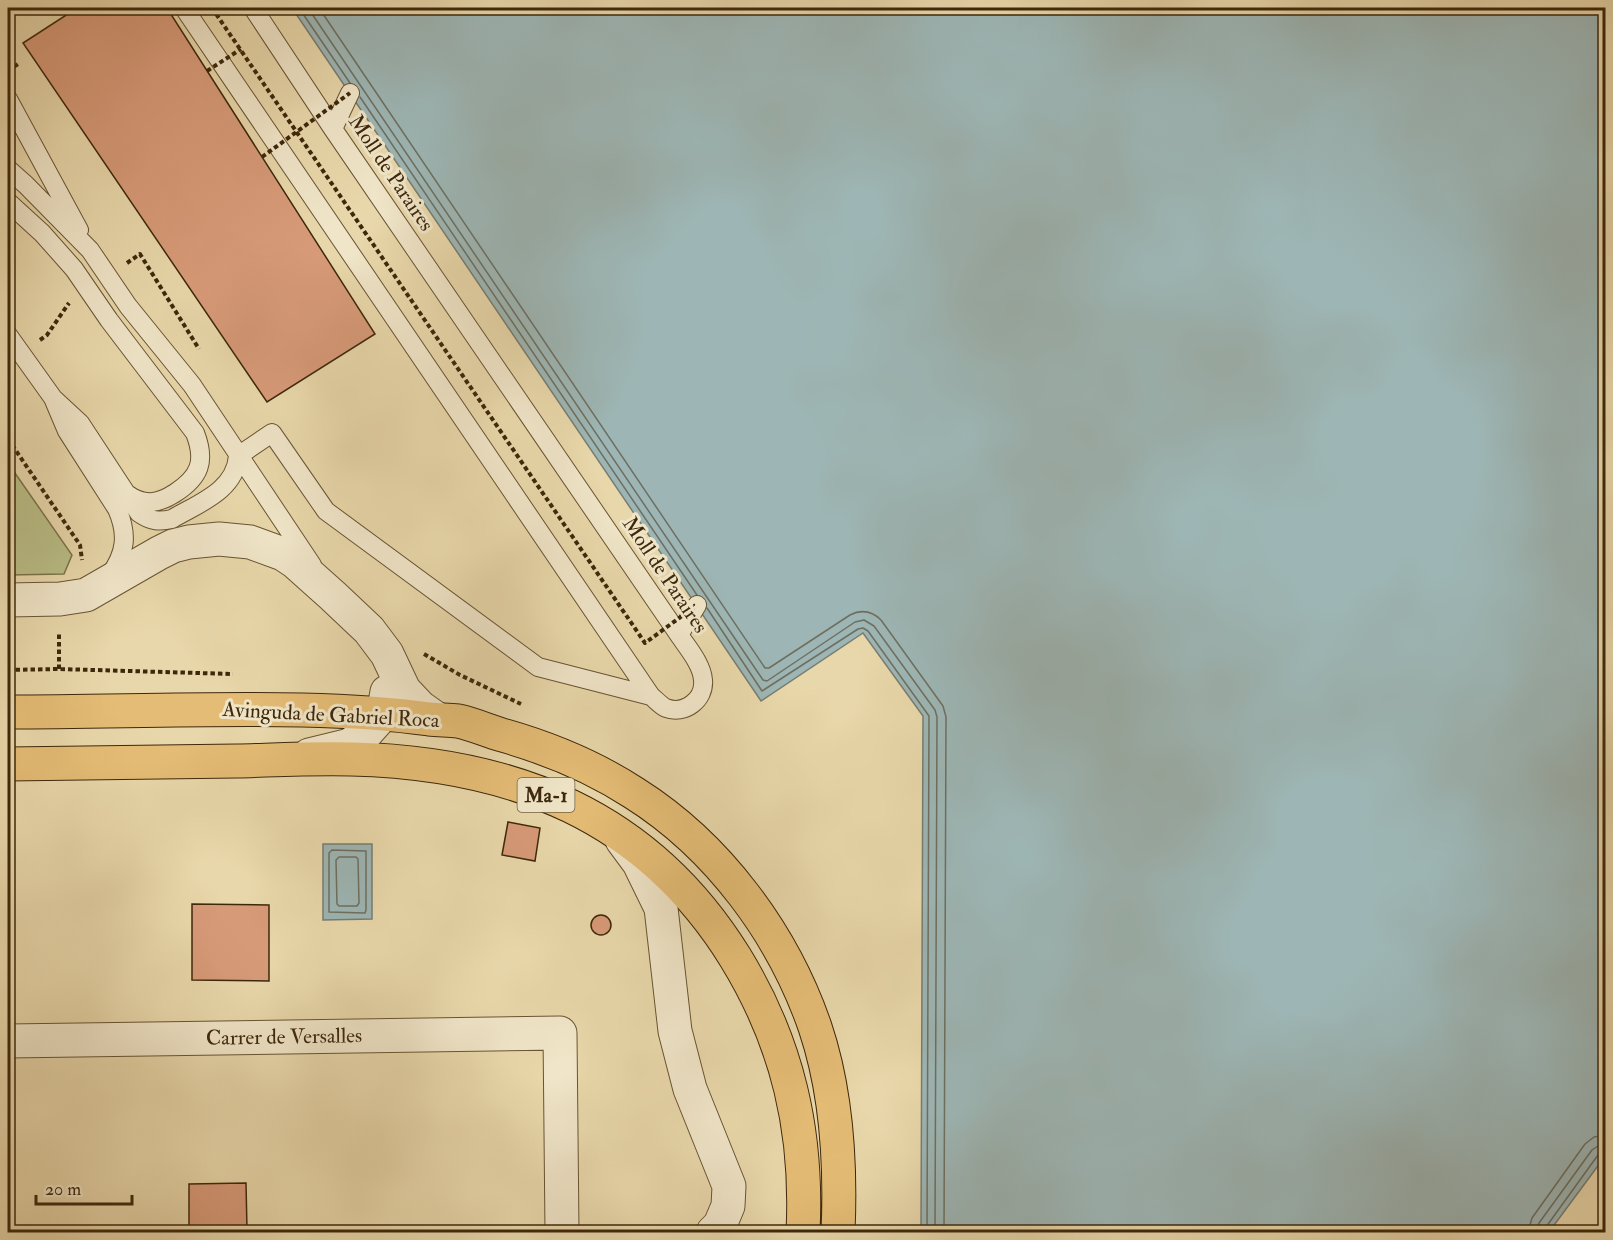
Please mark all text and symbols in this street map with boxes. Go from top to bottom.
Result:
street label: Moll de Paraires [342,110,440,236]
street label: Moll de Paraires [616,512,714,638]
street label: Avinguda de Gabriel Roca [221,696,440,734]
road number: Ma-1 [518,778,574,812]
street label: Carrer de Versalles [206,1022,362,1052]
scale bar [36,1168,132,1206]
text: 20 m [45,1178,81,1201]

